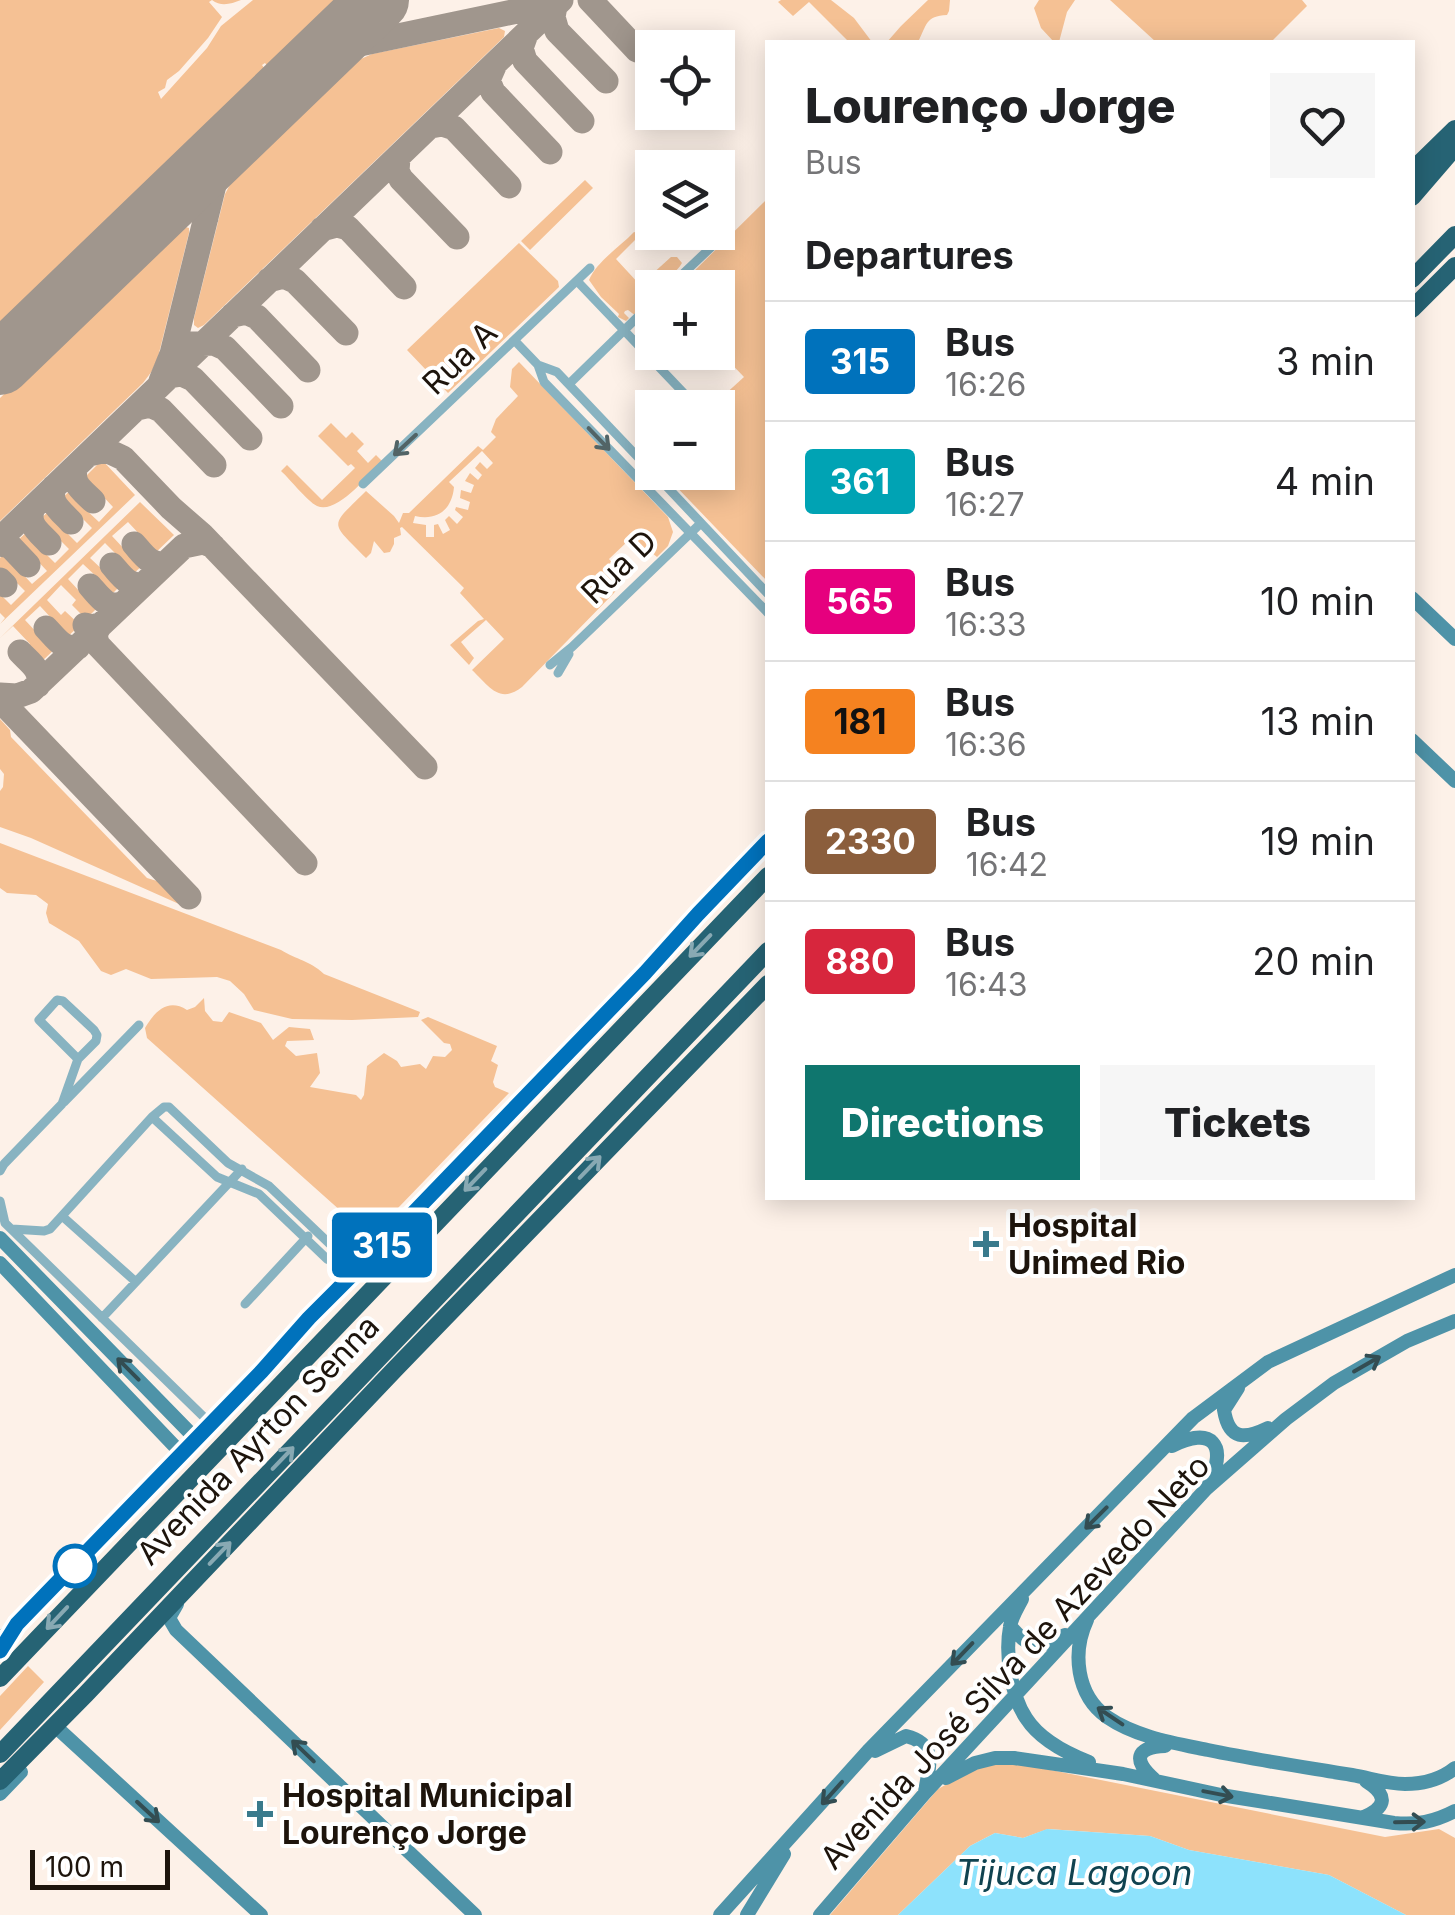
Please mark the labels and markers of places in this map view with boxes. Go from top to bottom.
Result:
place label: Hospital Unimed Rio [1008,1206,1185,1282]
marker: Hospital Unimed Rio [973,1231,999,1257]
unlabelled marker [54,1545,96,1587]
place label: Hospital Municipal Lourenço Jorge [282,1776,573,1852]
marker: Hospital Municipal Lourenço Jorge [247,1801,273,1827]

